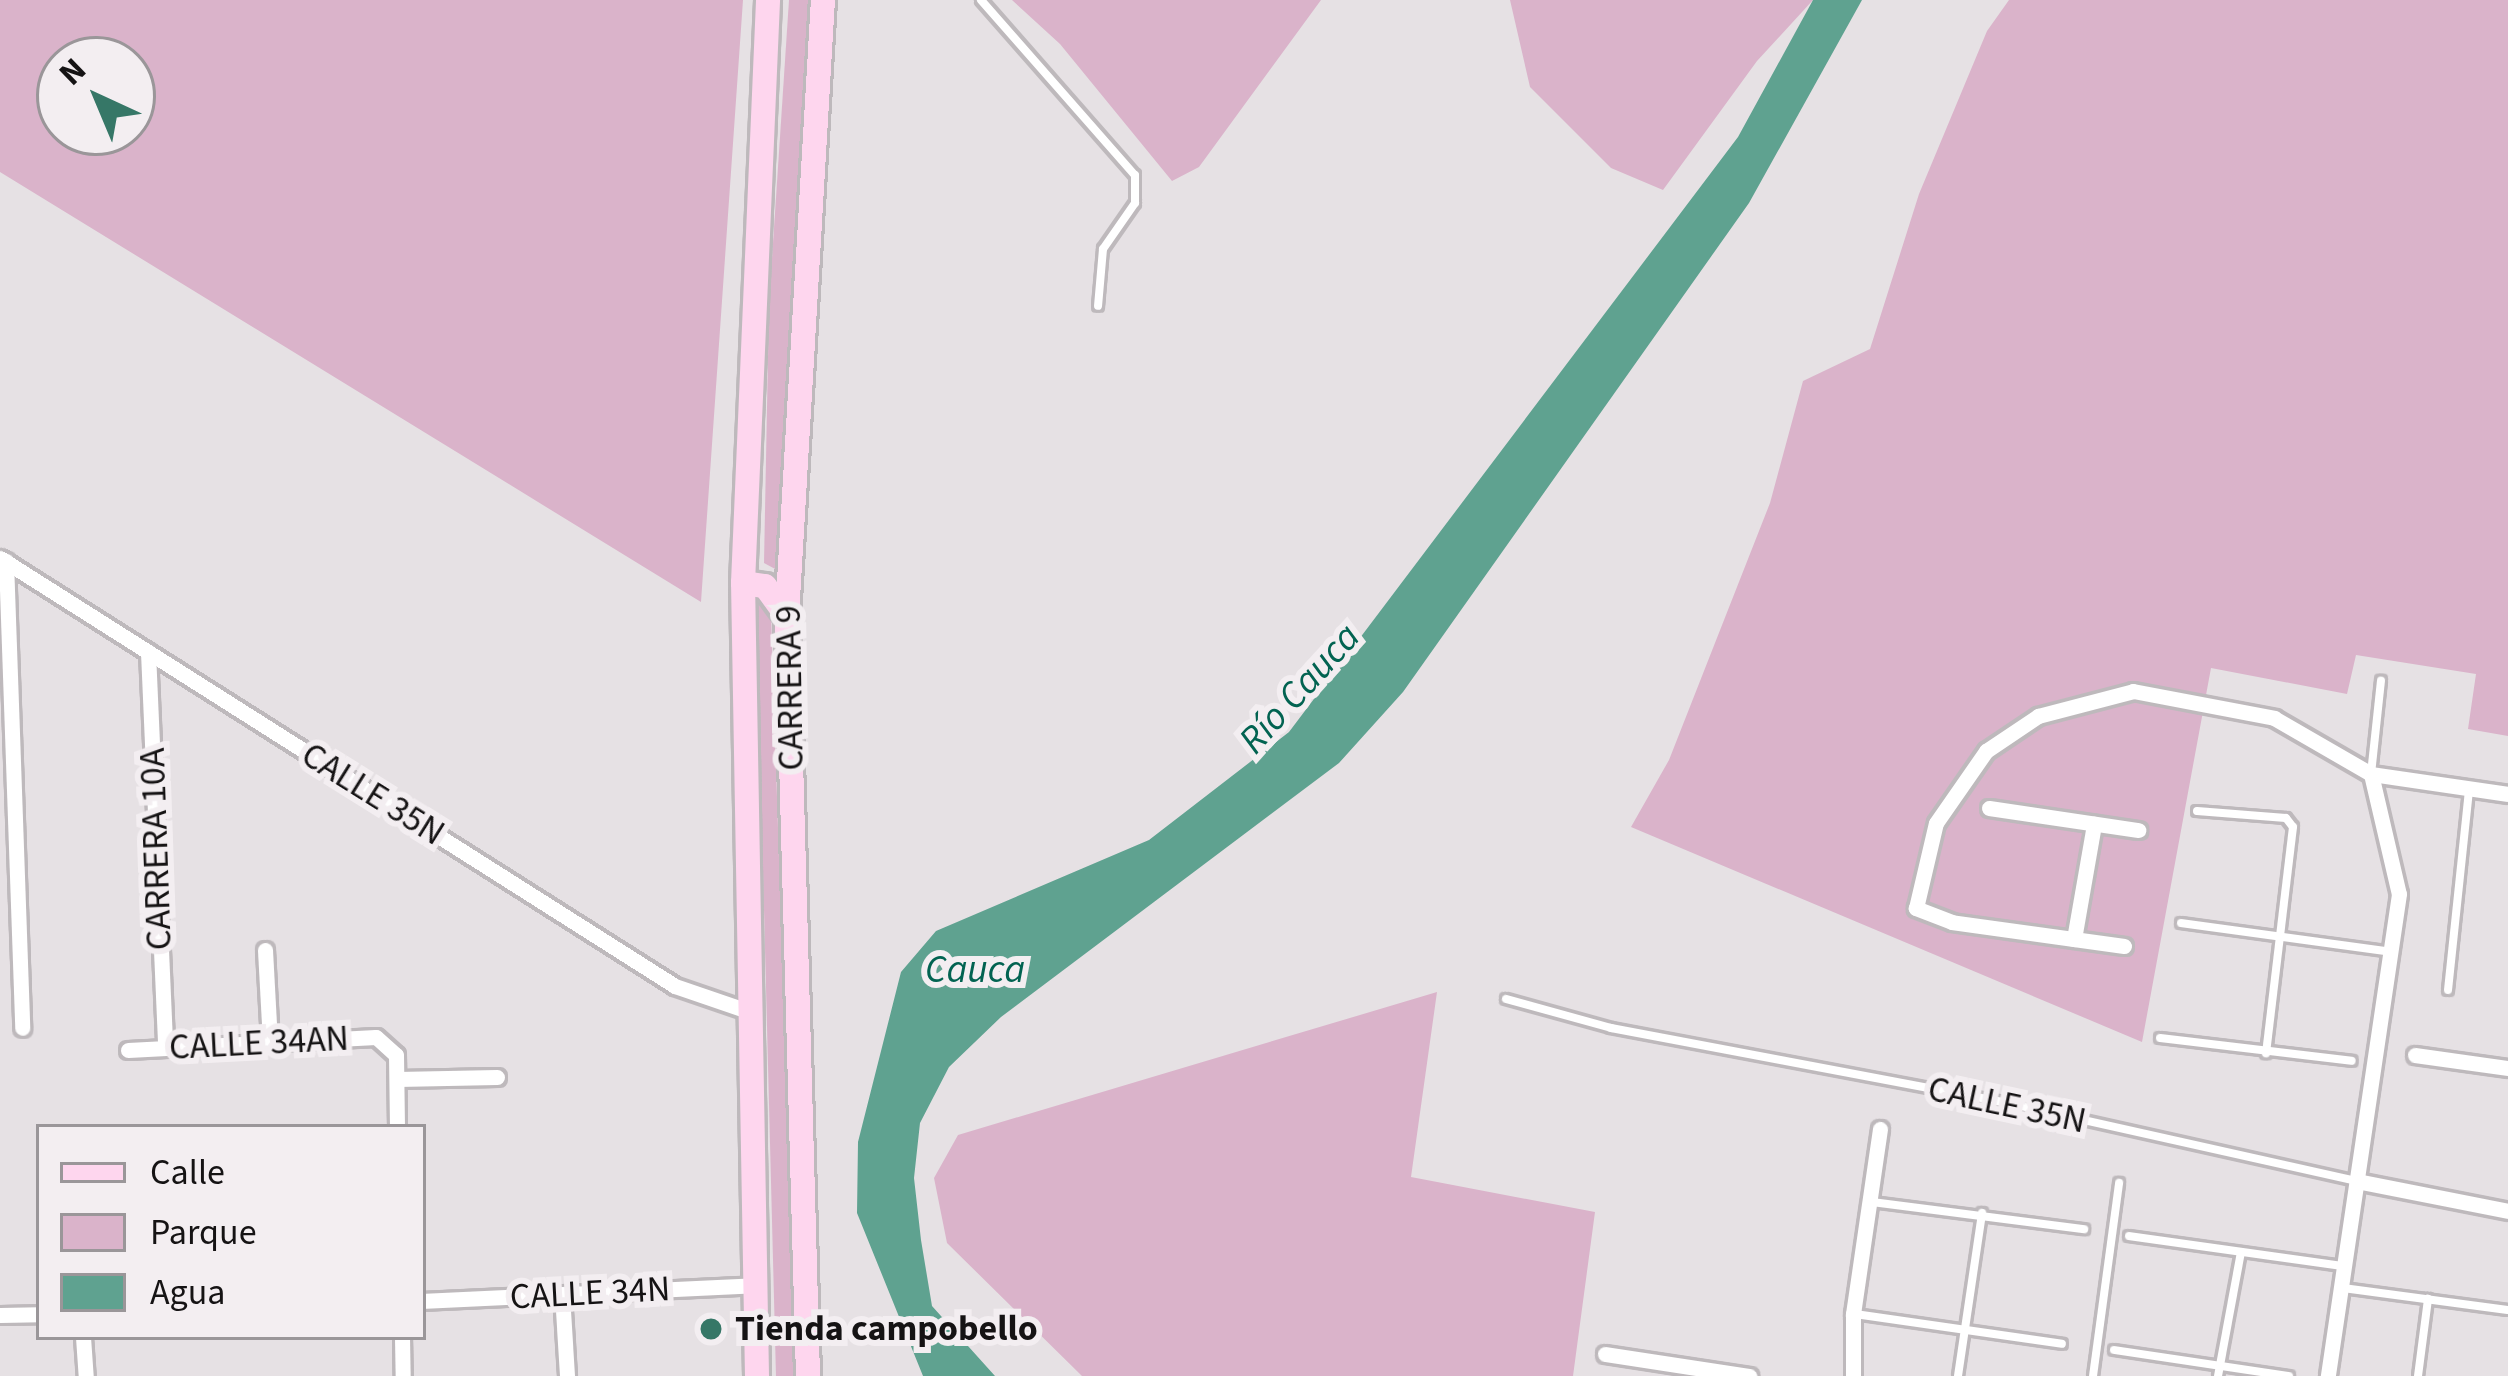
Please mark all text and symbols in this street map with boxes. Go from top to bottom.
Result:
north arrow [36,36,156,156]
text: N [49,47,97,96]
street label: CARRERA 9 [767,605,813,771]
water label: Río Cauca [1229,614,1371,764]
street label: CALLE 35N [294,733,452,855]
street label: CARRERA 10A [131,747,181,951]
water label: Cauca [925,947,1025,993]
street label: CALLE 34AN [168,1017,350,1069]
street label: CALLE 35N [1924,1067,2090,1143]
legend [36,1124,426,1340]
text: Calle [150,1147,225,1198]
text: Parque [150,1207,257,1258]
text: Agua [150,1267,225,1318]
street label: CALLE 34N [509,1267,671,1319]
place label: Tienda campobello [735,1307,1038,1351]
marker: Tienda campobello [698,1316,724,1342]

